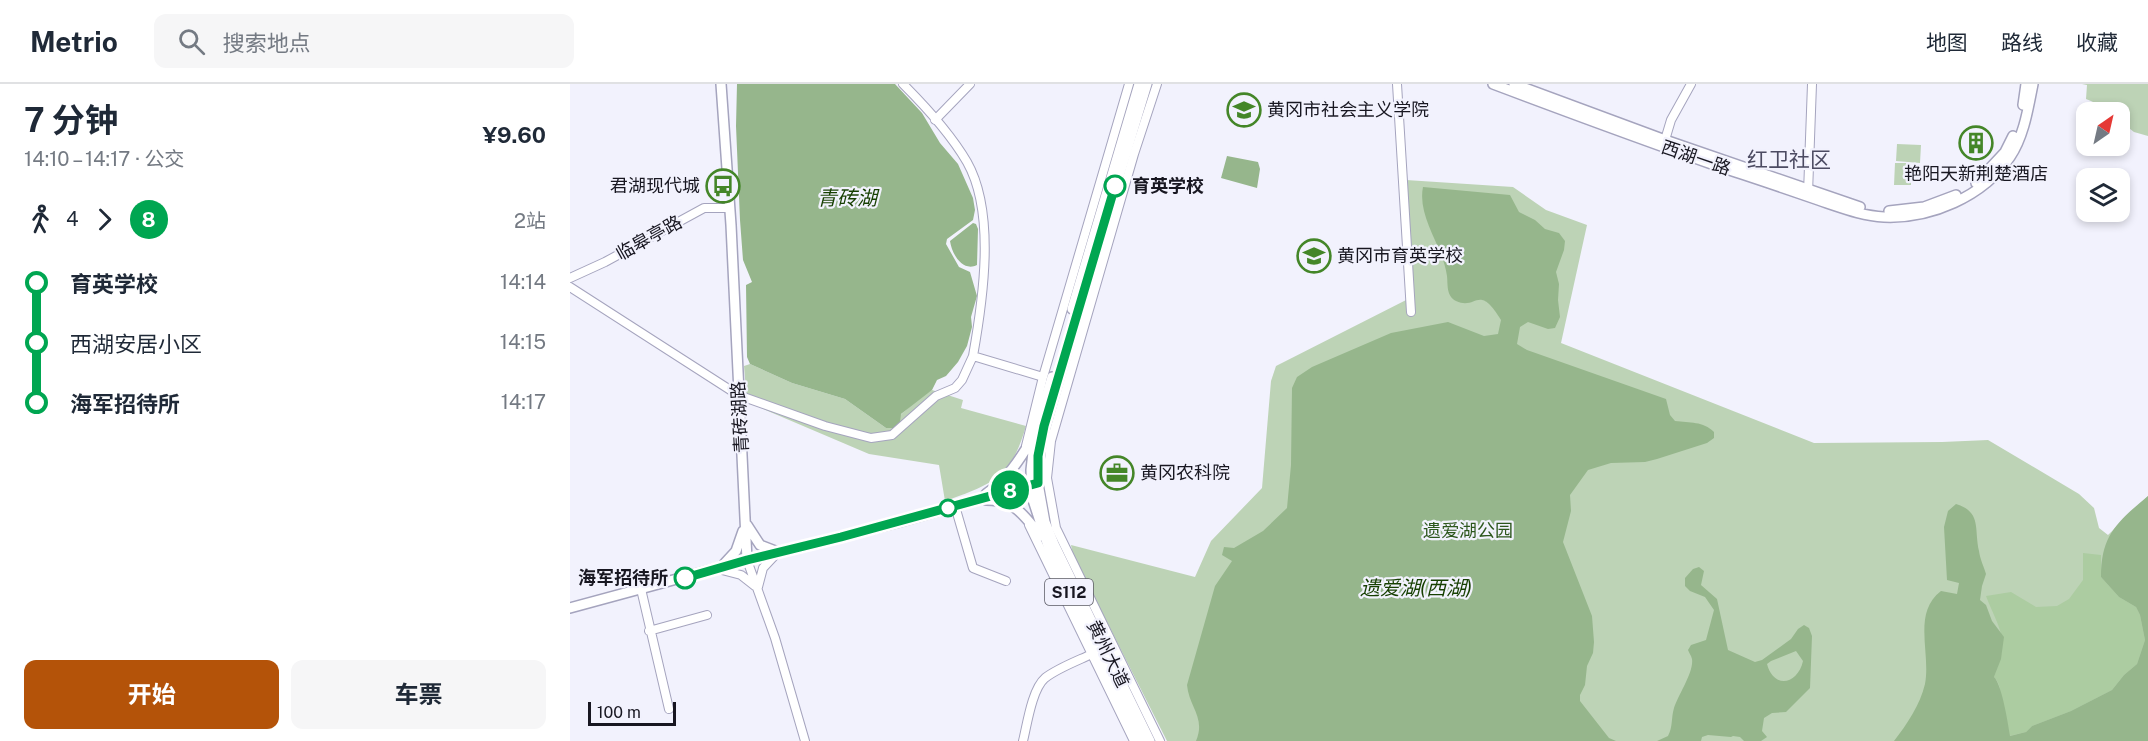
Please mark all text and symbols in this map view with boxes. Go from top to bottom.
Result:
search box [154,14,574,68]
text: Metrio [30,25,118,58]
icon: search [175,25,208,58]
text: 搜索地点 [223,30,311,56]
text: 地图 [1926,30,1968,55]
text: 路线 [2001,30,2043,55]
text: 收藏 [2076,30,2118,55]
school or university icon: 黄冈市社会主义学院 [1226,92,1262,128]
place label: 黄冈市社会主义学院 [1267,99,1429,120]
text: 7 分钟 [24,101,118,139]
north arrow [2076,102,2130,156]
map controls [2076,102,2130,222]
text: ¥9.60 [482,122,546,148]
building icon: 艳阳天新荆楚酒店 [1958,125,1994,161]
street label: 西湖一路 [1659,136,1734,179]
text: 14:10 – 14:17 · 公交 [24,147,184,171]
district label: 红卫社区 [1747,147,1831,172]
place label: 艳阳天新荆楚酒店 [1904,163,2048,184]
bus stop icon: 君湖现代城 [705,168,741,204]
button: layers [2076,168,2130,222]
place label: 君湖现代城 [610,175,700,196]
marker: 育英学校 [1104,175,1126,197]
place label: 育英学校 [1132,175,1204,196]
water label: 青砖湖 [817,186,880,210]
icon: walk [24,203,57,236]
icon: forward [88,203,121,236]
text: 4 [66,207,79,231]
text: 8 [142,207,156,232]
text: 2站 [514,209,546,233]
street label: 临皋亭路 [612,211,685,264]
school or university icon: 黄冈市育英学校 [1296,238,1332,274]
place label: 黄冈市育英学校 [1337,245,1463,266]
text: 14:14 [500,270,546,294]
text: 育英学校 [70,271,158,297]
text: 14:15 [500,330,546,354]
text: 西湖安居小区 [70,331,202,357]
street label: 青砖湖路 [727,381,752,454]
text: 14:17 [501,390,546,414]
text: 海军招待所 [70,391,180,417]
office icon: 黄冈农科院 [1099,455,1135,491]
place label: 黄冈农科院 [1140,462,1230,483]
line badge: 8 [990,470,1030,510]
text: 8 [1003,478,1017,503]
unlabelled marker [939,499,957,517]
park label: 遗爱湖公园 [1423,520,1513,541]
place label: 海军招待所 [578,567,668,588]
marker: 海军招待所 [674,567,696,589]
water label: 遗爱湖(西湖) [1360,576,1472,600]
road number: S112 [1045,579,1093,605]
street label: 黄州大道 [1083,617,1134,691]
button: 开始 [24,660,279,729]
button: 车票 [291,660,546,729]
scale bar [588,699,676,726]
text: 100 m [597,703,641,722]

